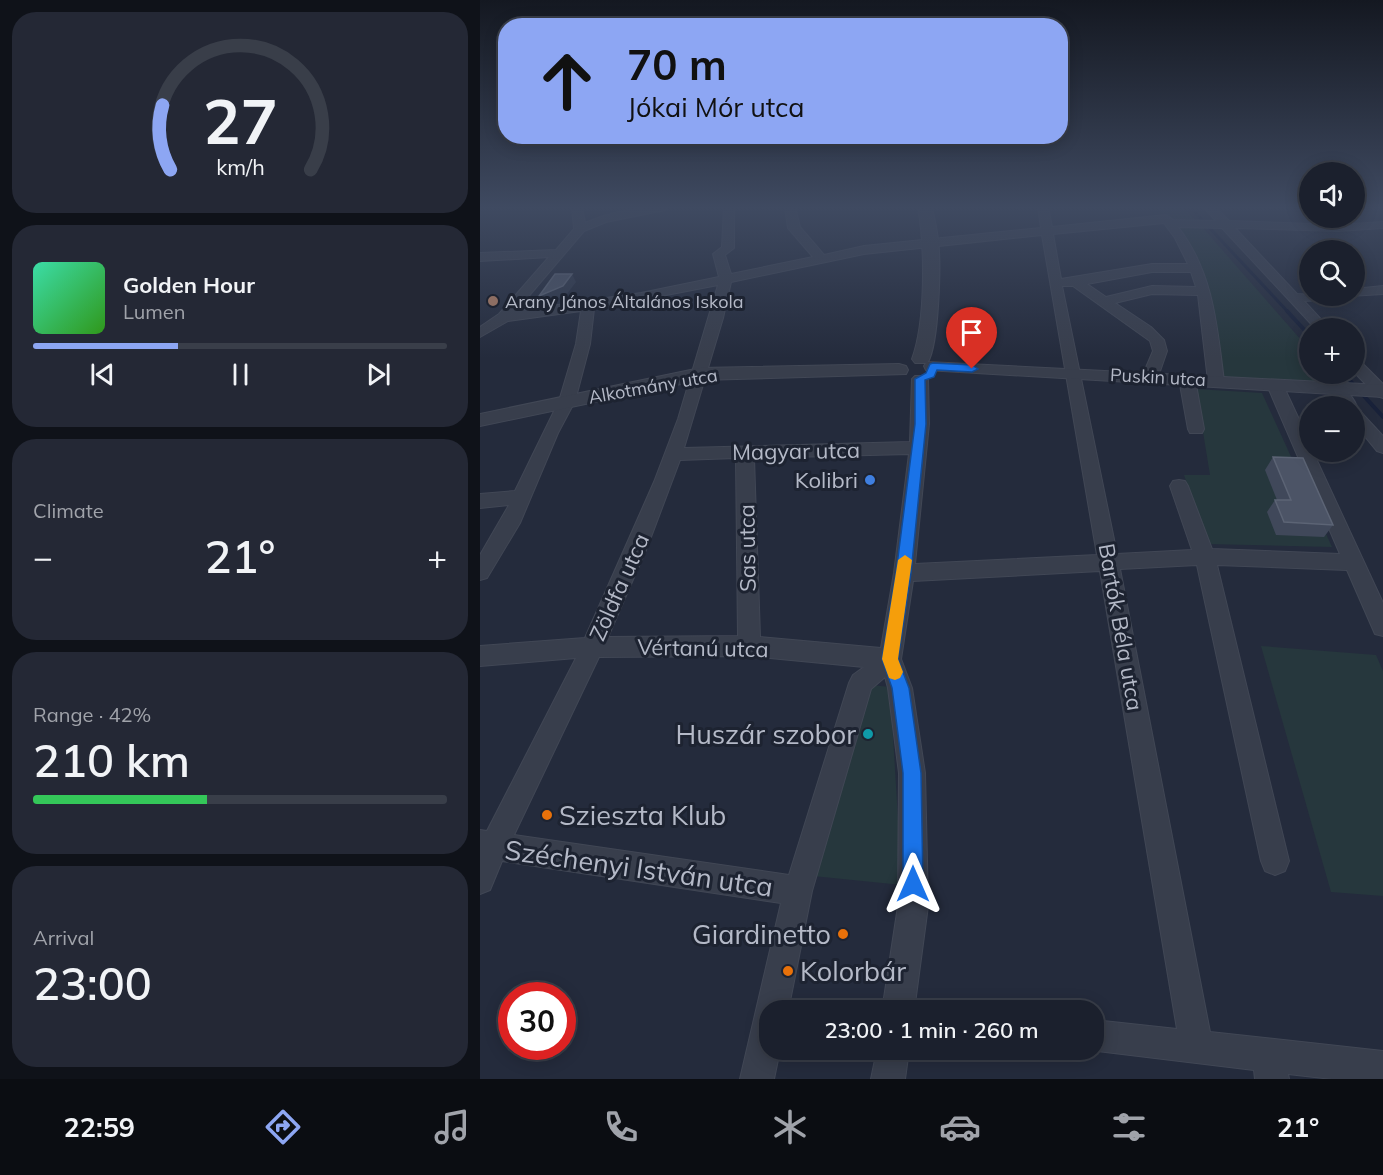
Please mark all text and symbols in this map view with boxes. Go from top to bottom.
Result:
text: 70 m [627,38,727,91]
icon: ahead [528,42,606,120]
text: 27 [203,81,277,160]
text: Jókai Mór utca [627,90,805,124]
text: km/h [216,153,264,180]
map controls [1299,162,1365,462]
button: sound [1299,162,1365,228]
button: search [1299,240,1365,306]
text: Golden Hour [123,271,255,299]
place label: Arany János Általános Iskola [505,290,744,313]
marker: Arany János Általános Iskola [486,294,500,308]
text: Lumen [123,299,185,324]
pin [946,307,997,369]
icon: arrive [955,316,988,349]
button: + [1299,318,1365,384]
icon: previous [86,358,119,391]
icon: pause [224,358,257,391]
icon: next [362,358,395,391]
street label: Alkotmány utca [587,363,719,409]
street label: Puskin utca [1109,363,1207,391]
button: − [1299,396,1365,462]
street label: Magyar utca [732,436,860,466]
place label: Kolibri [795,466,858,494]
marker: Kolibri [863,473,877,487]
text: Climate [33,498,104,523]
street label: Sas utca [732,504,762,592]
text: 21° [205,528,275,584]
street label: Zöldfa utca [583,529,655,645]
text: − [33,536,53,577]
text: + [427,536,447,577]
street label: Bartók Béla utca [1093,541,1149,713]
street label: Vértanú utca [637,633,769,663]
text: Range · 42% [33,702,151,727]
place label: Huszár szobor [676,717,856,751]
marker: Huszár szobor [861,727,875,741]
text: 210 km [33,732,190,788]
place label: Szieszta Klub [559,798,726,832]
marker: Szieszta Klub [540,808,554,822]
street label: Széchenyi István utca [503,832,775,904]
position arrow [881,852,945,916]
place label: Giardinetto [692,917,831,951]
text: Arrival [33,925,94,950]
marker: Giardinetto [836,927,850,941]
place label: Kolorbár [800,954,906,988]
text: 23:00 [33,955,152,1011]
marker: Kolorbár [781,964,795,978]
speed limit sign: 30 [498,982,576,1060]
text: 23:00 · 1 min · 260 m [824,1016,1039,1044]
icon: directions [262,1106,304,1148]
icon: music [431,1106,473,1148]
icon: phone [600,1106,642,1148]
icon: climate [769,1106,811,1148]
icon: car [939,1106,981,1148]
icon: filters [1108,1106,1150,1148]
text: 22:59 [64,1110,135,1144]
text: 21° [1277,1110,1319,1144]

